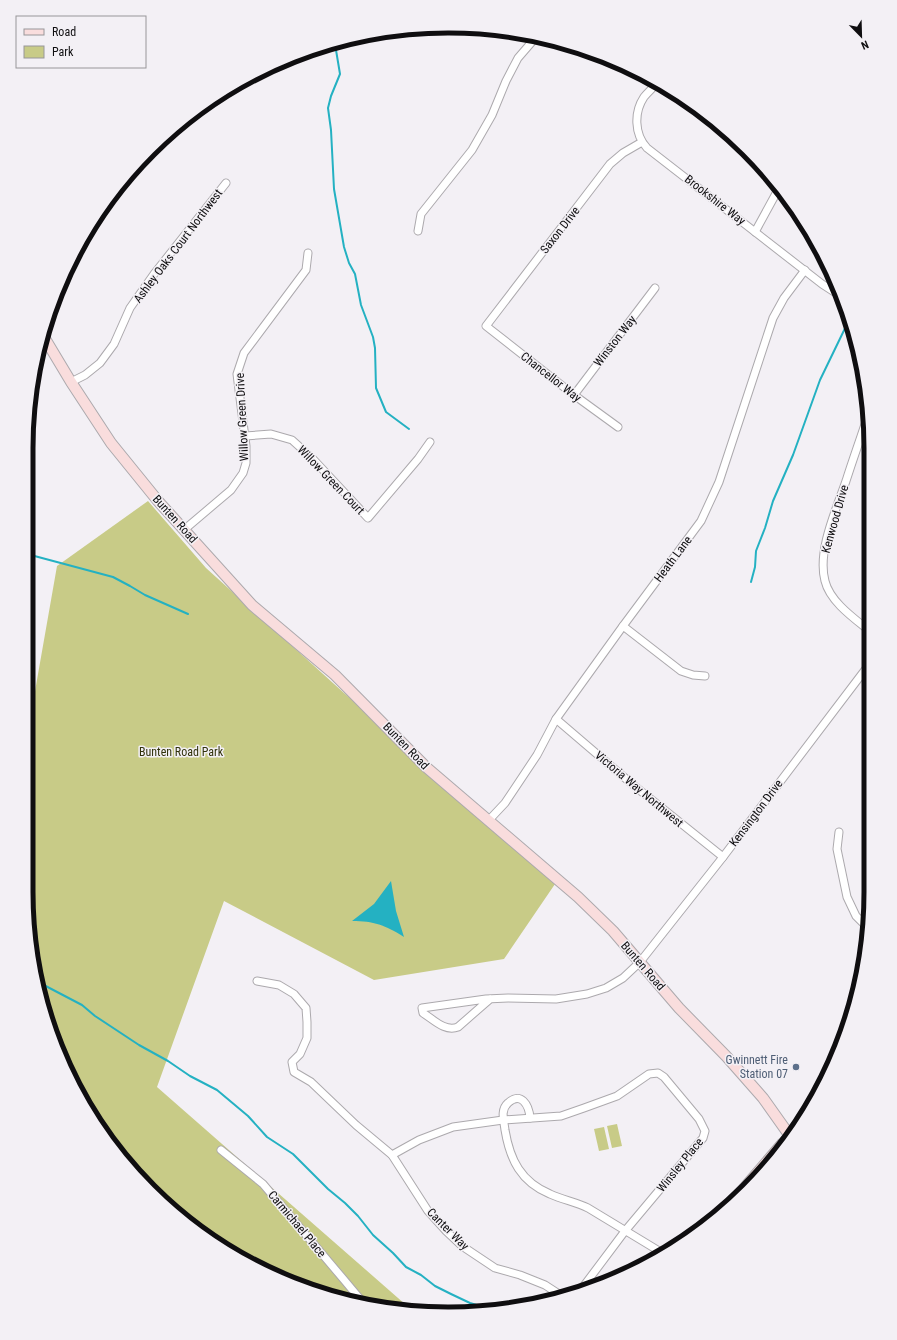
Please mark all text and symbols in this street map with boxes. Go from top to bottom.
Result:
legend [16,16,146,68]
north arrow [841,16,881,56]
text: Road [52,25,76,39]
text: N [859,37,870,52]
text: Park [52,45,74,59]
street label: Brookshire Way [682,172,748,228]
street label: Ashley Oaks Court Northwest [131,186,226,306]
street label: Saxon Drive [537,203,583,256]
street label: Winston Way [591,313,639,369]
street label: Chancellor Way [518,349,584,405]
street label: Willow Green Drive [233,372,251,461]
street label: Willow Green Court [295,443,368,518]
street label: Kenwood Drive [819,483,852,555]
street label: Bunten Road [150,492,200,546]
street label: Heath Lane [651,533,695,585]
street label: Bunten Road [380,720,432,772]
park label: Bunten Road Park [139,745,224,759]
street label: Victoria Way Northwest [592,748,686,830]
street label: Kensington Drive [726,777,786,849]
street label: Bunten Road [618,939,668,993]
place label: Gwinnett Fire Station 07 [726,1053,788,1081]
marker: Gwinnett Fire Station 07 [791,1062,801,1072]
street label: Winsley Place [654,1135,706,1195]
street label: Carmichael Place [265,1188,329,1260]
street label: Canter Way [424,1205,472,1253]

